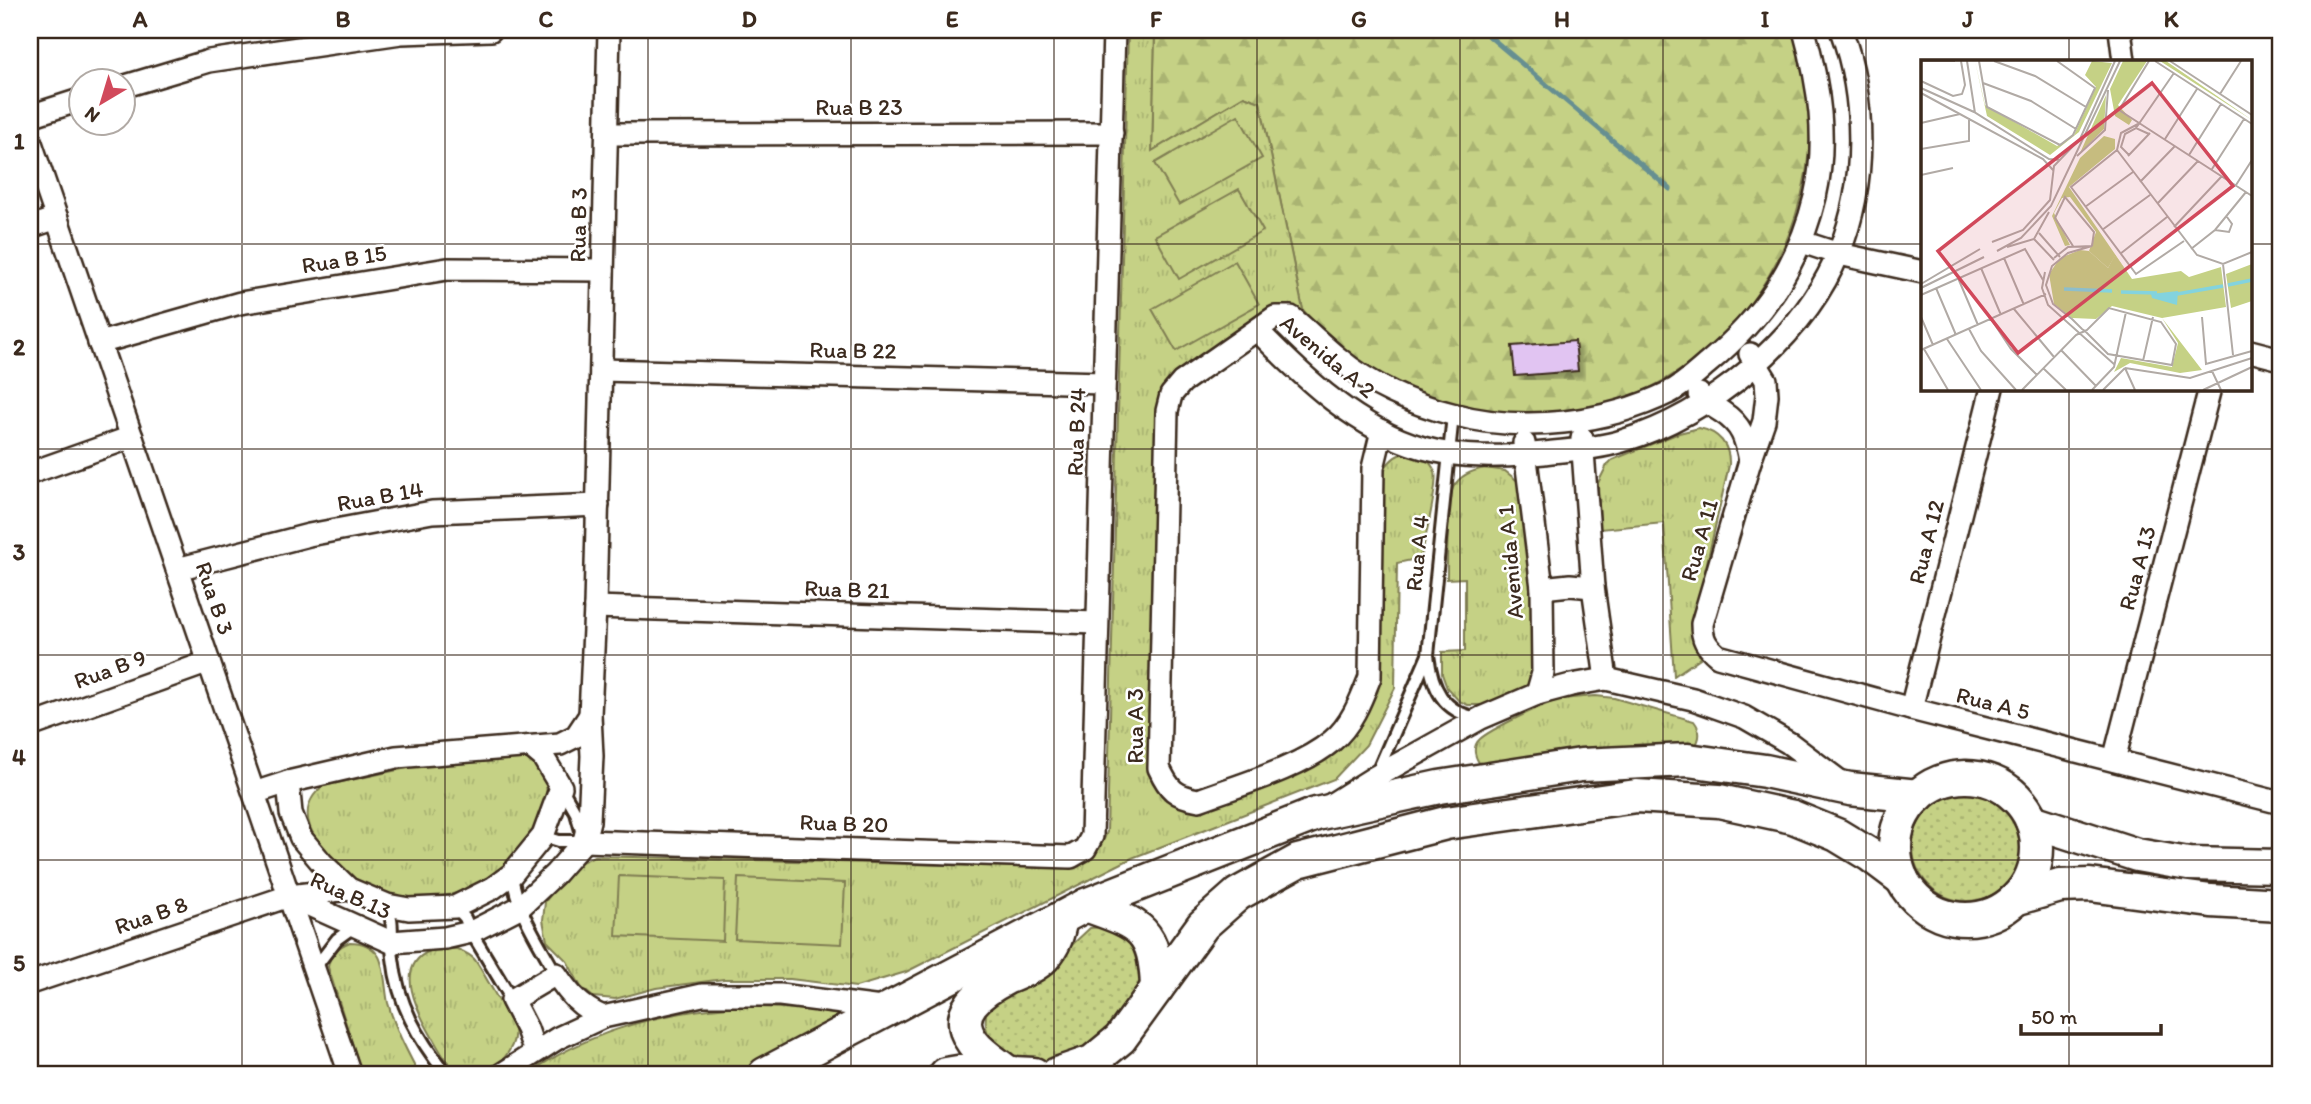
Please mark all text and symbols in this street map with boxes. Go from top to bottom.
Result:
text: A [132,5,148,33]
text: B [336,5,351,33]
text: C [539,5,554,33]
text: D [741,5,757,33]
text: E [946,5,959,33]
text: F [1150,5,1163,33]
text: G [1351,5,1367,33]
text: H [1554,5,1570,33]
text: I [1761,5,1770,33]
text: J [1961,5,1974,33]
text: K [2164,5,2179,33]
inset map [1921,60,2252,390]
north arrow [66,66,136,136]
street label: Rua B 23 [815,93,903,121]
text: N [80,102,104,128]
text: 1 [14,127,25,155]
street label: Rua B 3 [563,187,593,263]
street label: Rua B 15 [300,238,388,280]
street label: Avenida A 2 [1275,308,1381,404]
text: 2 [13,333,26,361]
street label: Rua B 22 [809,335,897,365]
street label: Rua B 24 [1060,387,1092,477]
street label: Rua B 14 [335,475,426,517]
street label: Rua A 11 [1674,495,1724,584]
street label: Rua A 12 [1902,497,1950,587]
street label: Avenida A 1 [1491,503,1529,620]
street label: Rua A 4 [1399,513,1435,593]
street label: Rua A 13 [2112,523,2162,613]
text: 3 [13,538,26,566]
street label: Rua B 3 [189,558,241,638]
street label: Rua B 21 [804,574,891,604]
street label: Rua B 9 [70,643,150,695]
street label: Rua A 5 [1953,680,2033,726]
street label: Rua A 3 [1121,688,1149,764]
text: 4 [12,743,26,771]
street label: Rua B 20 [799,807,889,839]
street label: Rua B 13 [306,865,396,925]
street label: Rua B 8 [111,889,191,941]
text: 5 [13,949,25,977]
scale bar [2021,992,2160,1036]
text: 50 m [2031,1004,2078,1029]

